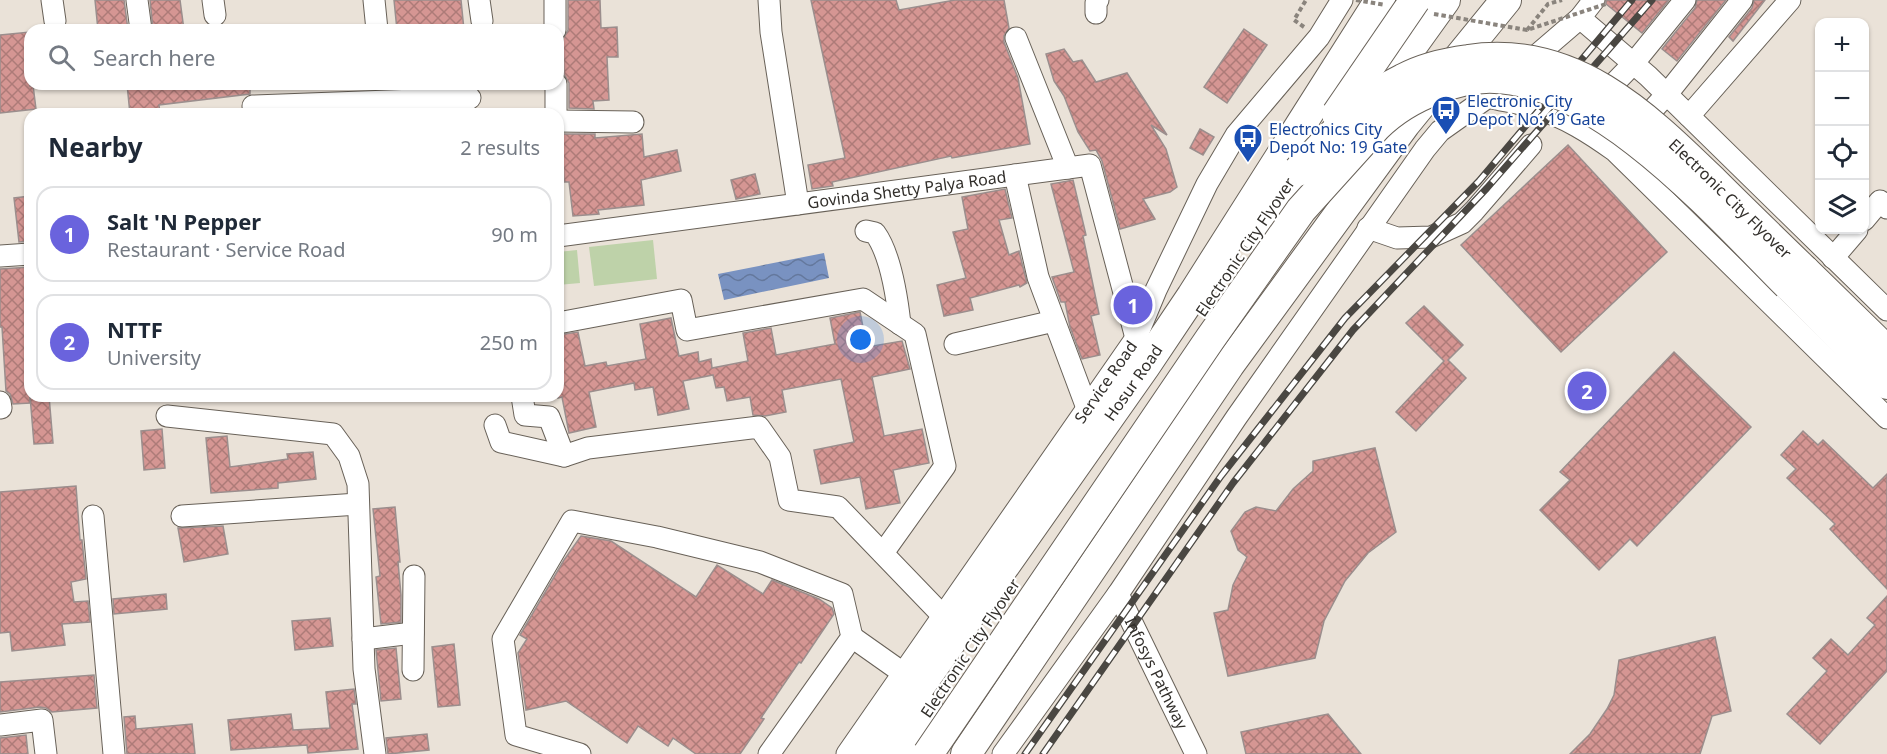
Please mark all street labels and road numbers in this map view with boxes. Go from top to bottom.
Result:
street label: Electronic City Flyover [1664,134,1797,264]
street label: Govinda Shetty Palya Road [806,165,1008,214]
street label: Electronic City Flyover [1190,173,1300,321]
street label: Service Road [1069,336,1142,428]
street label: Hosur Road [1099,340,1167,425]
street label: Electronic City Flyover [915,574,1025,722]
street label: Infosys Pathway [1120,613,1194,734]

